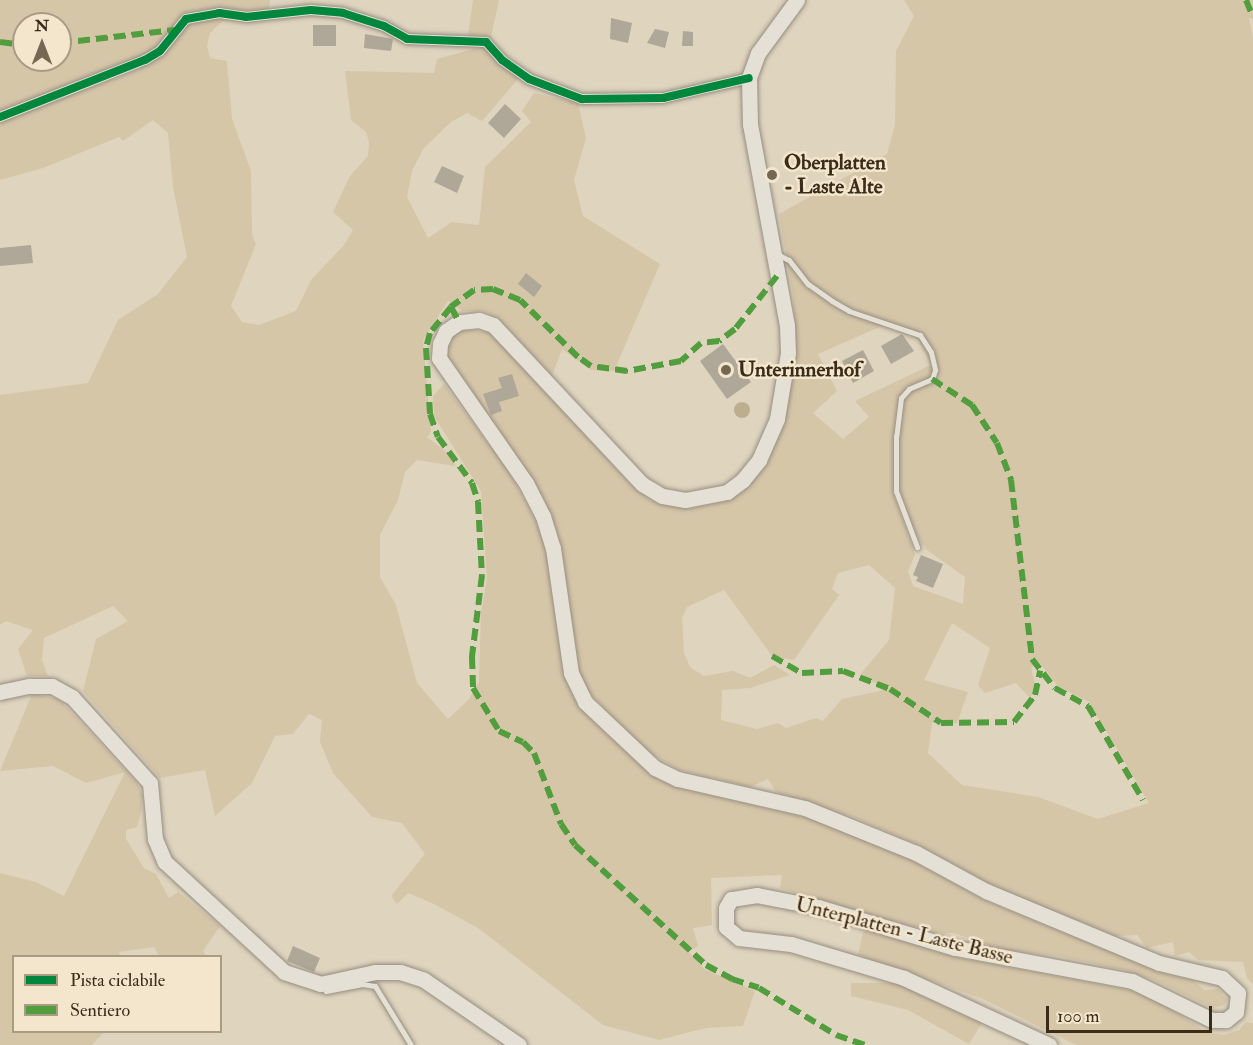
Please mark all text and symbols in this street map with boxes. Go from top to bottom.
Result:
north arrow [12,12,72,72]
text: N [35,16,49,36]
place label: Oberplatten - Laste Alte [784,150,886,200]
marker: Oberplatten - Laste Alte [765,168,779,182]
place label: Unterinnerhof [738,357,861,383]
marker: Unterinnerhof [719,363,733,377]
street label: Unterplatten - Laste Basse [793,892,1015,970]
legend [12,955,222,1033]
text: Pista ciclabile [70,969,165,992]
scale bar [1049,994,1216,1032]
text: Sentiero [70,999,130,1022]
text: 100 m [1057,1005,1100,1028]

